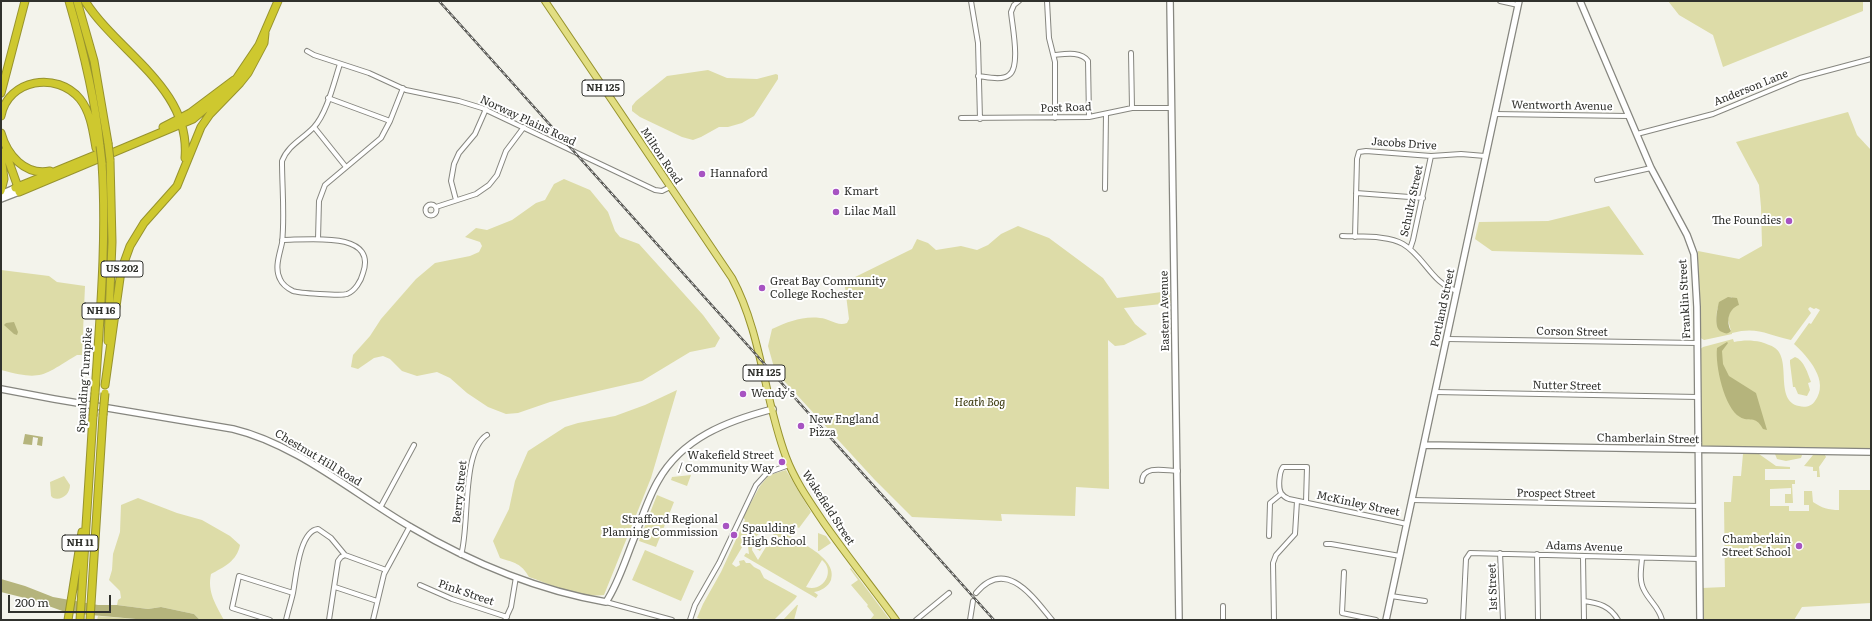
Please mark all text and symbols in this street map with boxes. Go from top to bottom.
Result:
street label: Anderson Lane [1712,67,1790,109]
road number: NH 125 [582,80,624,96]
street label: Norway Plains Road [478,93,578,149]
street label: Wentworth Avenue [1511,99,1613,113]
street label: Post Road [1040,101,1092,115]
street label: Milton Road [637,125,685,187]
street label: Jacobs Drive [1371,135,1437,153]
street label: Schultz Street [1398,164,1426,238]
place label: Hannaford [710,167,768,181]
marker: Hannaford [697,169,707,179]
place label: Kmart [844,185,878,199]
marker: Kmart [831,187,841,197]
place label: Lilac Mall [844,205,896,219]
marker: Lilac Mall [831,207,841,217]
place label: The Foundies [1712,214,1781,228]
marker: The Foundies [1784,216,1794,226]
street label: Franklin Street [1676,259,1694,339]
road number: US 202 [101,261,143,277]
street label: Portland Street [1428,268,1458,348]
street label: Eastern Avenue [1158,270,1172,352]
place label: Great Bay Community College Rochester [770,275,886,301]
marker: Great Bay Community College Rochester [757,283,767,293]
road number: NH 16 [82,303,120,319]
street label: Corson Street [1536,325,1608,339]
street label: Spaulding Turnpike [75,327,95,433]
road number: NH 125 [743,365,785,381]
street label: Nutter Street [1533,379,1601,393]
place label: Wendy's [751,387,795,401]
marker: Wendy's [738,389,748,399]
park label: Heath Bog [955,396,1005,410]
place label: New England Pizza [809,413,879,439]
marker: New England Pizza [796,421,806,431]
street label: Chestnut Hill Road [272,427,364,489]
street label: Chamberlain Street [1597,432,1699,446]
place label: Wakefield Street / Community Way [678,449,774,475]
marker: Wakefield Street / Community Way [777,457,787,467]
street label: Berry Street [450,460,470,524]
street label: Wakefield Street [799,468,857,548]
street label: Prospect Street [1516,487,1596,501]
street label: McKinley Street [1315,489,1401,519]
place label: Strafford Regional Planning Commission [602,513,718,539]
marker: Strafford Regional Planning Commission [721,521,731,531]
place label: Spaulding High School [742,522,806,548]
marker: Spaulding High School [729,530,739,540]
place label: Chamberlain Street School [1722,533,1791,559]
road number: NH 11 [62,535,98,551]
street label: Adams Avenue [1545,539,1623,555]
marker: Chamberlain Street School [1794,541,1804,551]
street label: 1st Street [1486,563,1500,611]
street label: Pink Street [436,577,496,609]
scale bar [10,587,113,613]
text: 200 m [15,593,49,611]

